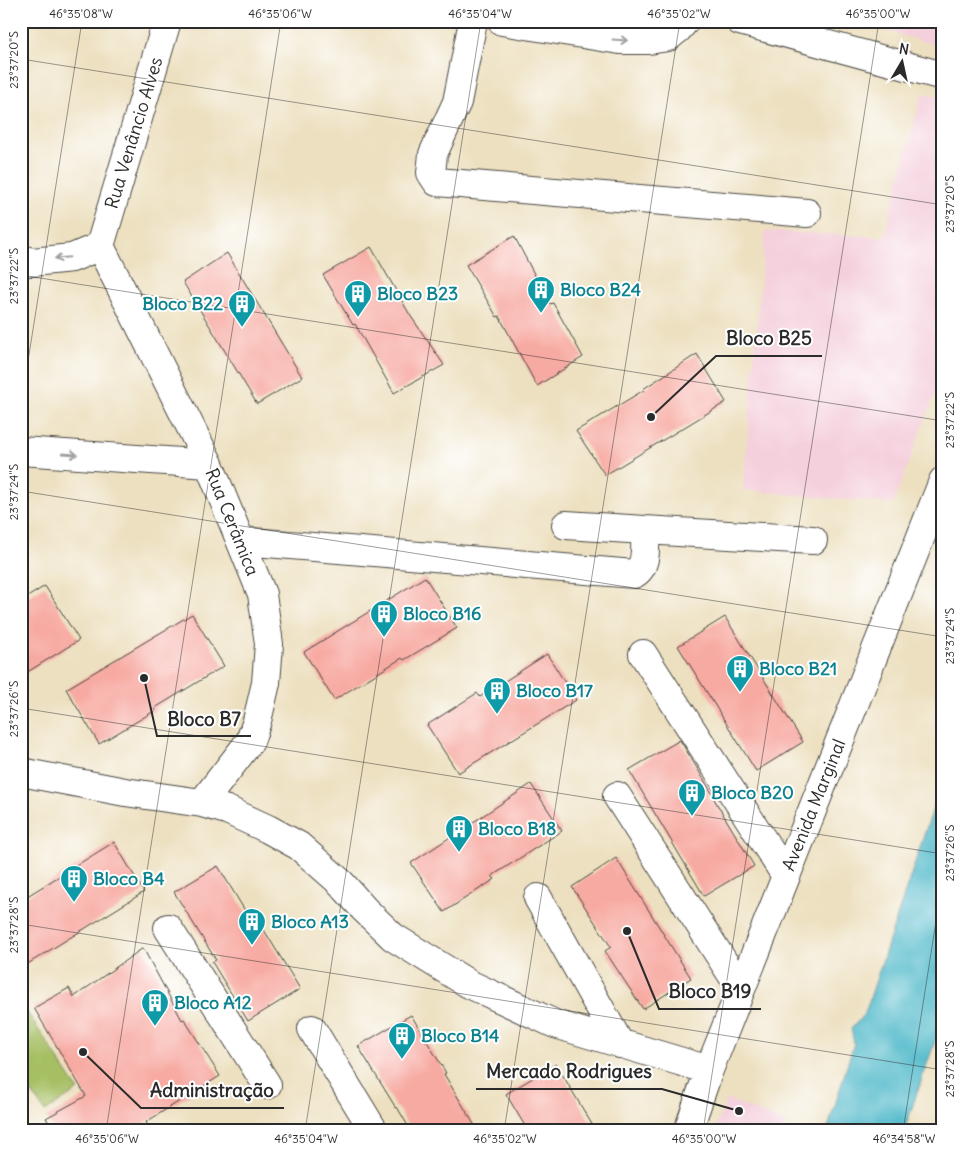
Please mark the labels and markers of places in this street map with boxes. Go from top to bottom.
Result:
building icon: Bloco B24 [526,275,556,314]
place label: Bloco B24 [560,278,642,301]
building icon: Bloco B23 [343,279,373,318]
place label: Bloco B23 [377,282,458,305]
building icon: Bloco B22 [227,289,257,328]
place label: Bloco B22 [142,292,223,315]
callout: Bloco B25 [716,322,822,356]
building icon: Bloco B16 [369,599,399,638]
place label: Bloco B16 [403,602,481,625]
building icon: Bloco B21 [725,654,755,693]
place label: Bloco B21 [759,657,837,680]
building icon: Bloco B17 [482,676,512,715]
place label: Bloco B17 [516,679,593,702]
callout: Bloco B7 [157,702,251,736]
building icon: Bloco B20 [677,778,707,817]
place label: Bloco B20 [711,781,794,804]
building icon: Bloco B18 [444,814,474,853]
place label: Bloco B18 [478,817,556,840]
building icon: Bloco B4 [59,864,89,903]
place label: Bloco B4 [93,867,165,890]
building icon: Bloco A13 [237,907,267,946]
place label: Bloco A13 [271,910,349,933]
callout: Bloco B19 [659,975,761,1009]
building icon: Bloco A12 [140,988,170,1027]
place label: Bloco A12 [174,991,252,1014]
building icon: Bloco B14 [387,1021,417,1060]
place label: Bloco B14 [421,1024,500,1047]
callout: Mercado Rodrigues [476,1055,662,1089]
callout: Administração [141,1074,284,1108]

